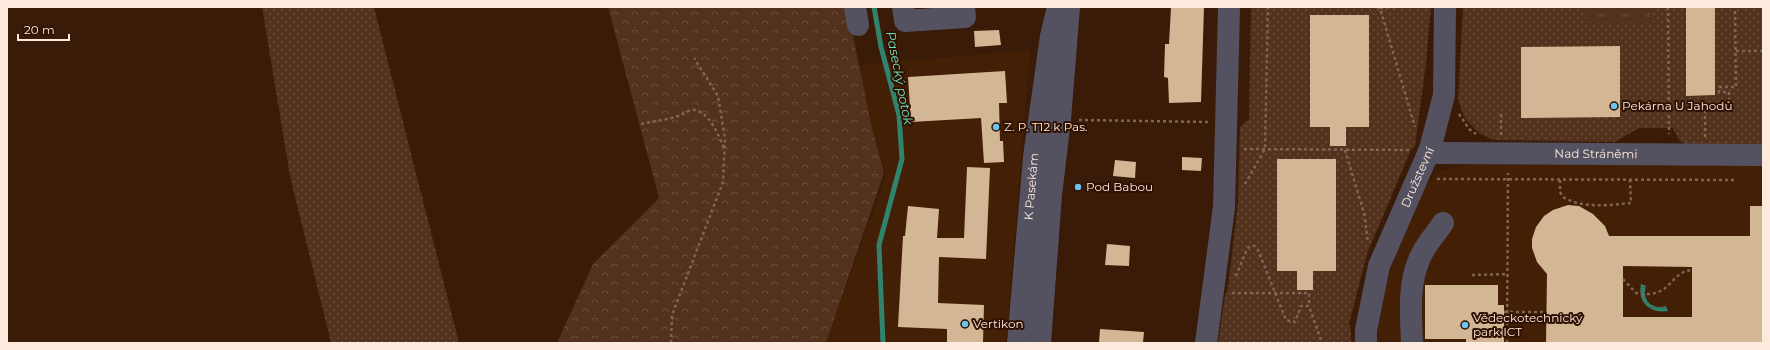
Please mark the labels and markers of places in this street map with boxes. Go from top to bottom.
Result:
place label: Pekárna U Jahodů [1622,98,1732,113]
marker: Pekárna U Jahodů [1609,101,1619,111]
place label: Z. P. T12 k Pas. [1004,119,1088,134]
marker: Z. P. T12 k Pas. [991,122,1001,132]
place label: Pod Babou [1086,179,1153,194]
marker: Pod Babou [1073,182,1083,192]
place label: Vědeckotechnický park ICT [1473,310,1583,339]
place label: Vertikon [973,316,1024,331]
marker: Vertikon [960,319,970,329]
marker: Vědeckotechnický park ICT [1460,320,1470,330]

